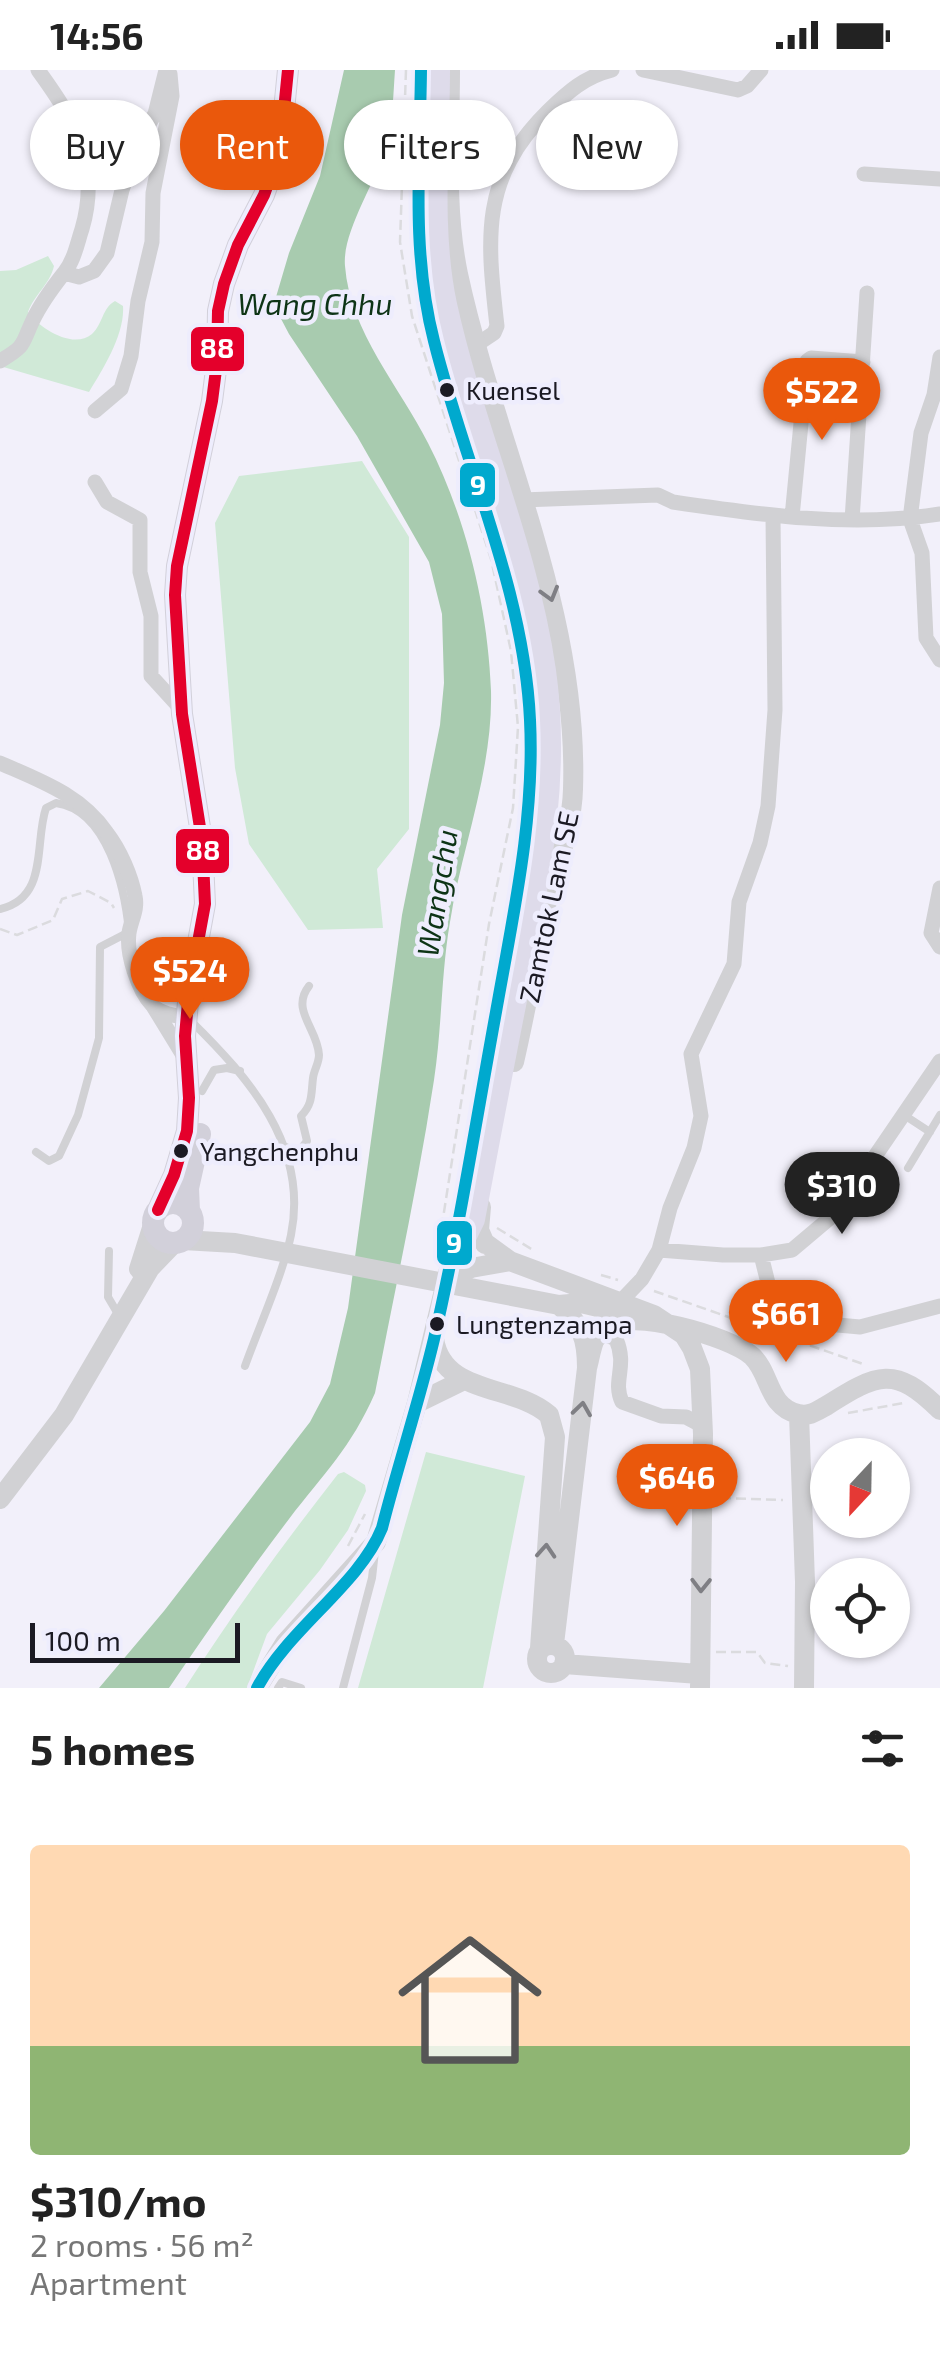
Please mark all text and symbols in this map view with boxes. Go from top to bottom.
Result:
text: 14:56 [50,12,144,58]
chip: Buy [30,100,160,190]
chip: Rent [180,100,324,190]
chip: Filters [344,100,516,190]
chip: New [536,100,678,190]
water label: Wang Chhu [238,285,392,321]
line badge: 88 [189,325,246,373]
text: 88 [200,330,234,364]
pin: $522 [763,358,881,443]
text: $522 [785,371,859,409]
place label: Kuensel [466,374,560,405]
marker: Kuensel [437,380,457,400]
line badge: 9 [458,461,497,509]
text: 9 [470,467,486,501]
one-way arrow [538,585,559,602]
street label: Zamtok Lam SE [511,808,585,1005]
water label: Wangchu [408,826,464,959]
line badge: 88 [174,827,231,875]
text: 88 [186,832,220,866]
pin: $524 [131,937,249,1022]
text: $524 [152,950,228,988]
place label: Yangchenphu [200,1135,359,1166]
marker: Yangchenphu [171,1141,191,1161]
pin: $310 [783,1152,901,1237]
text: $310 [807,1165,877,1203]
line badge: 9 [435,1219,474,1267]
text: 9 [446,1225,462,1259]
pin: $661 [727,1280,845,1365]
text: $661 [751,1293,821,1331]
place label: Lungtenzampa [456,1308,632,1339]
marker: Lungtenzampa [427,1314,447,1334]
one-way arrow [571,1400,592,1417]
north arrow [810,1438,910,1538]
map controls [810,1438,910,1658]
pin: $646 [618,1444,736,1529]
text: $646 [639,1457,715,1495]
one-way arrow [535,1543,556,1559]
button: locate [810,1558,910,1658]
one-way arrow [691,1578,712,1594]
scale bar [30,1618,240,1662]
text: 100 m [45,1623,121,1657]
icon: filters [855,1721,910,1776]
text: 5 homes [30,1723,195,1773]
icon: home [380,1910,560,2090]
text: $310/mo [30,2175,206,2225]
text: 2 rooms · 56 m² [30,2225,254,2263]
text: Apartment [30,2263,187,2301]

